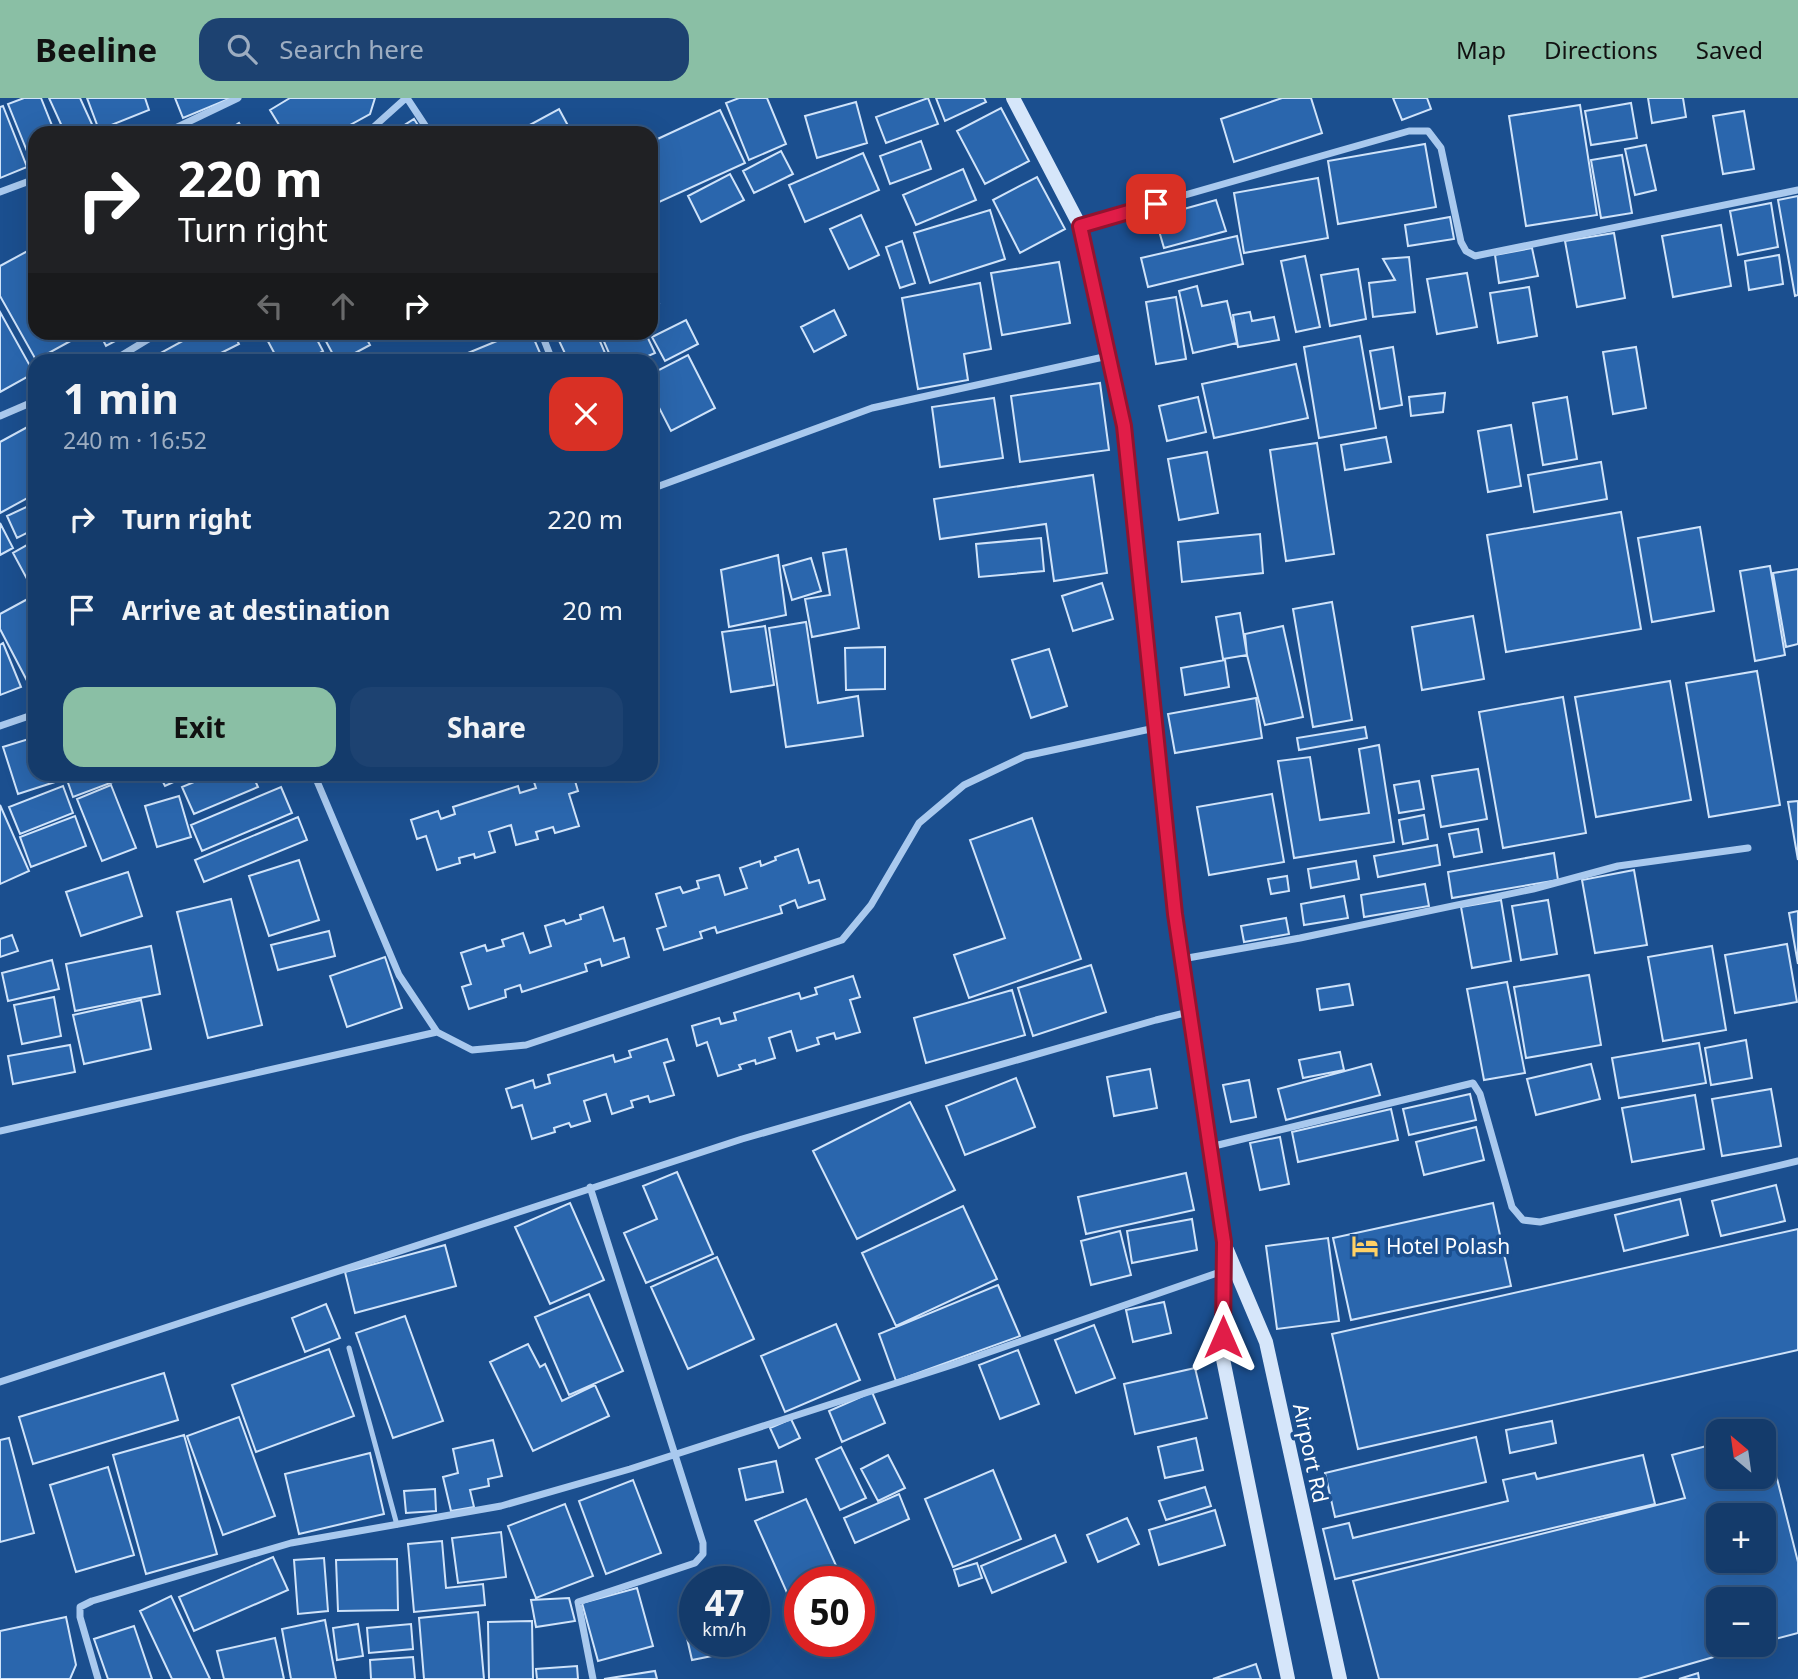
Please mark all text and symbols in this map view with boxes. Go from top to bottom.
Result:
search box [199,18,689,81]
text: Beeline [35,27,157,72]
icon: search [223,30,261,68]
text: Search here [279,31,424,67]
text: Map [1456,33,1506,66]
text: Directions [1544,33,1658,66]
text: Saved [1696,33,1763,66]
text: 220 m [178,145,323,211]
icon: right [63,154,154,245]
pin [1126,174,1186,234]
icon: arrive [1137,185,1175,223]
text: Turn right [178,208,328,251]
icon: left [251,287,289,325]
icon: ahead [324,287,362,325]
icon: right [397,287,435,325]
text: 1 min [63,369,179,426]
button: close [549,377,623,451]
text: 240 m · 16:52 [63,424,207,456]
icon: right [63,500,101,538]
text: Turn right [122,501,252,537]
text: 220 m [547,501,623,537]
icon: arrive [63,591,101,629]
text: Arrive at destination [122,592,391,628]
text: 20 m [562,592,623,628]
button: Exit [63,687,336,767]
button: Share [350,687,623,767]
hotel icon: Hotel Polash [1350,1231,1380,1261]
place label: Hotel Polash [1386,1232,1510,1260]
position arrow [1186,1300,1260,1374]
street label: Airport Rd [1287,1401,1335,1505]
north arrow [1706,1419,1776,1489]
map controls [1706,1419,1776,1657]
button: + [1706,1503,1776,1573]
speed limit sign: 50 [784,1566,875,1657]
text: 47 [704,1579,745,1626]
button: − [1706,1587,1776,1657]
text: km/h [702,1617,747,1641]

